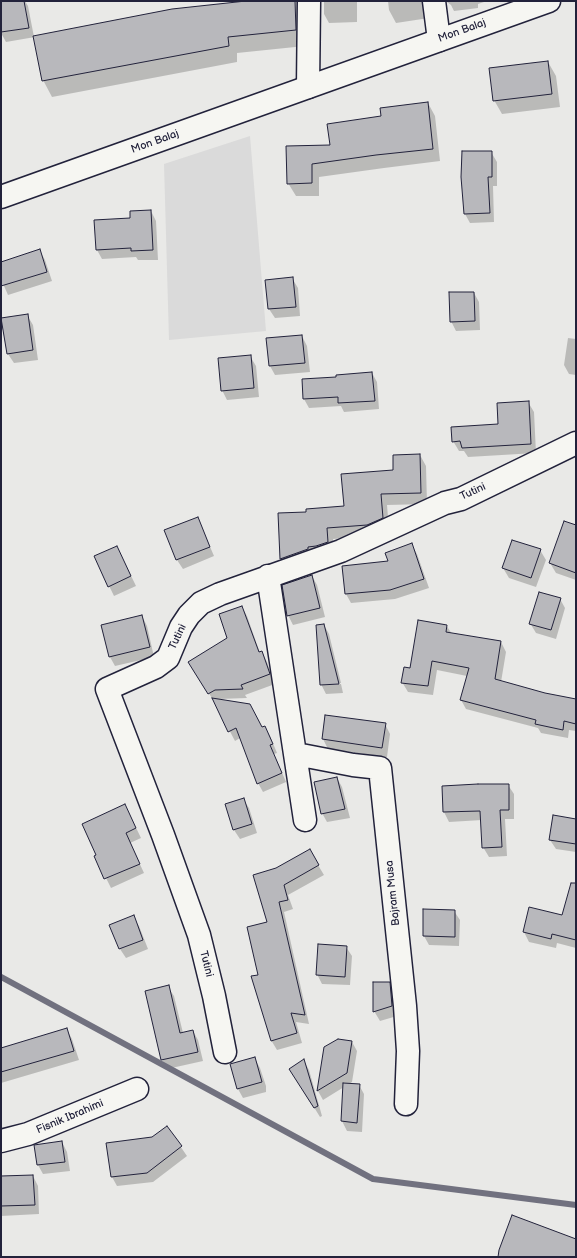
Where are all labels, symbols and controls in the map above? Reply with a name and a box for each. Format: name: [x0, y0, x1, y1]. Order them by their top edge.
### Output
street label: Mon Balaj: [436, 16, 488, 46]
street label: Mon Balaj: [129, 127, 181, 157]
street label: Tutini: [458, 480, 488, 504]
street label: Tutini: [166, 622, 190, 652]
street label: Bajram Musa: [383, 860, 403, 926]
street label: Tutini: [196, 949, 216, 979]
street label: Fisnik Ibrahimi: [34, 1097, 106, 1137]

